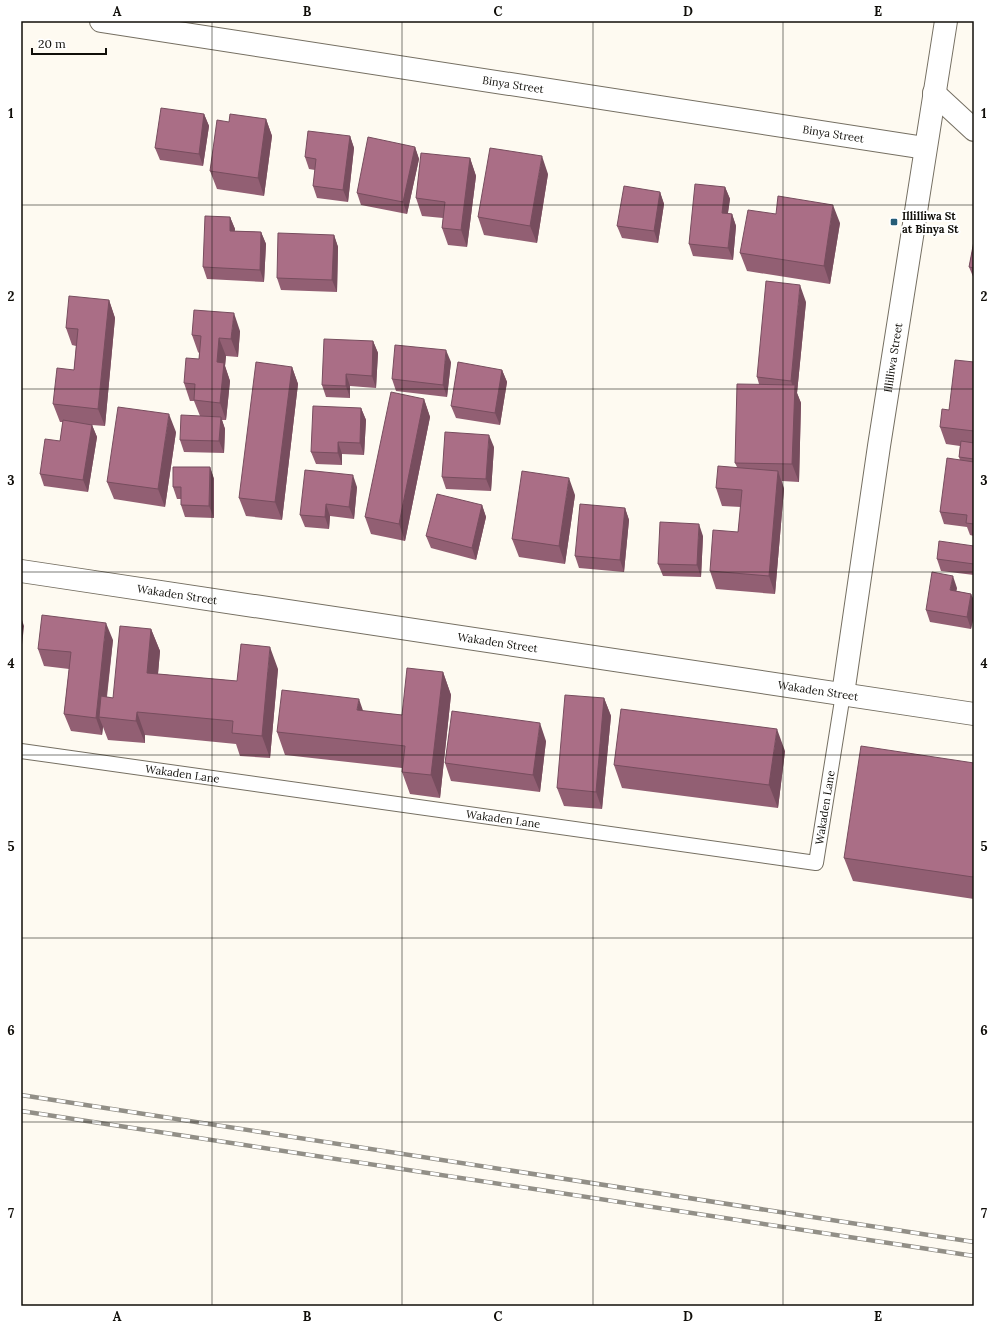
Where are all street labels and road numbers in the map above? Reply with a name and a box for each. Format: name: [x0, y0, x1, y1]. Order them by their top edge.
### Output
street label: Binya Street: [481, 73, 546, 96]
street label: Binya Street: [802, 122, 866, 146]
street label: Illilliwa Street: [881, 321, 905, 394]
street label: Wakaden Street: [136, 581, 219, 608]
street label: Wakaden Street: [456, 630, 540, 656]
street label: Wakaden Street: [777, 678, 860, 704]
street label: Wakaden Lane: [144, 762, 221, 786]
street label: Wakaden Lane: [812, 769, 838, 846]
street label: Wakaden Lane: [465, 807, 541, 831]

